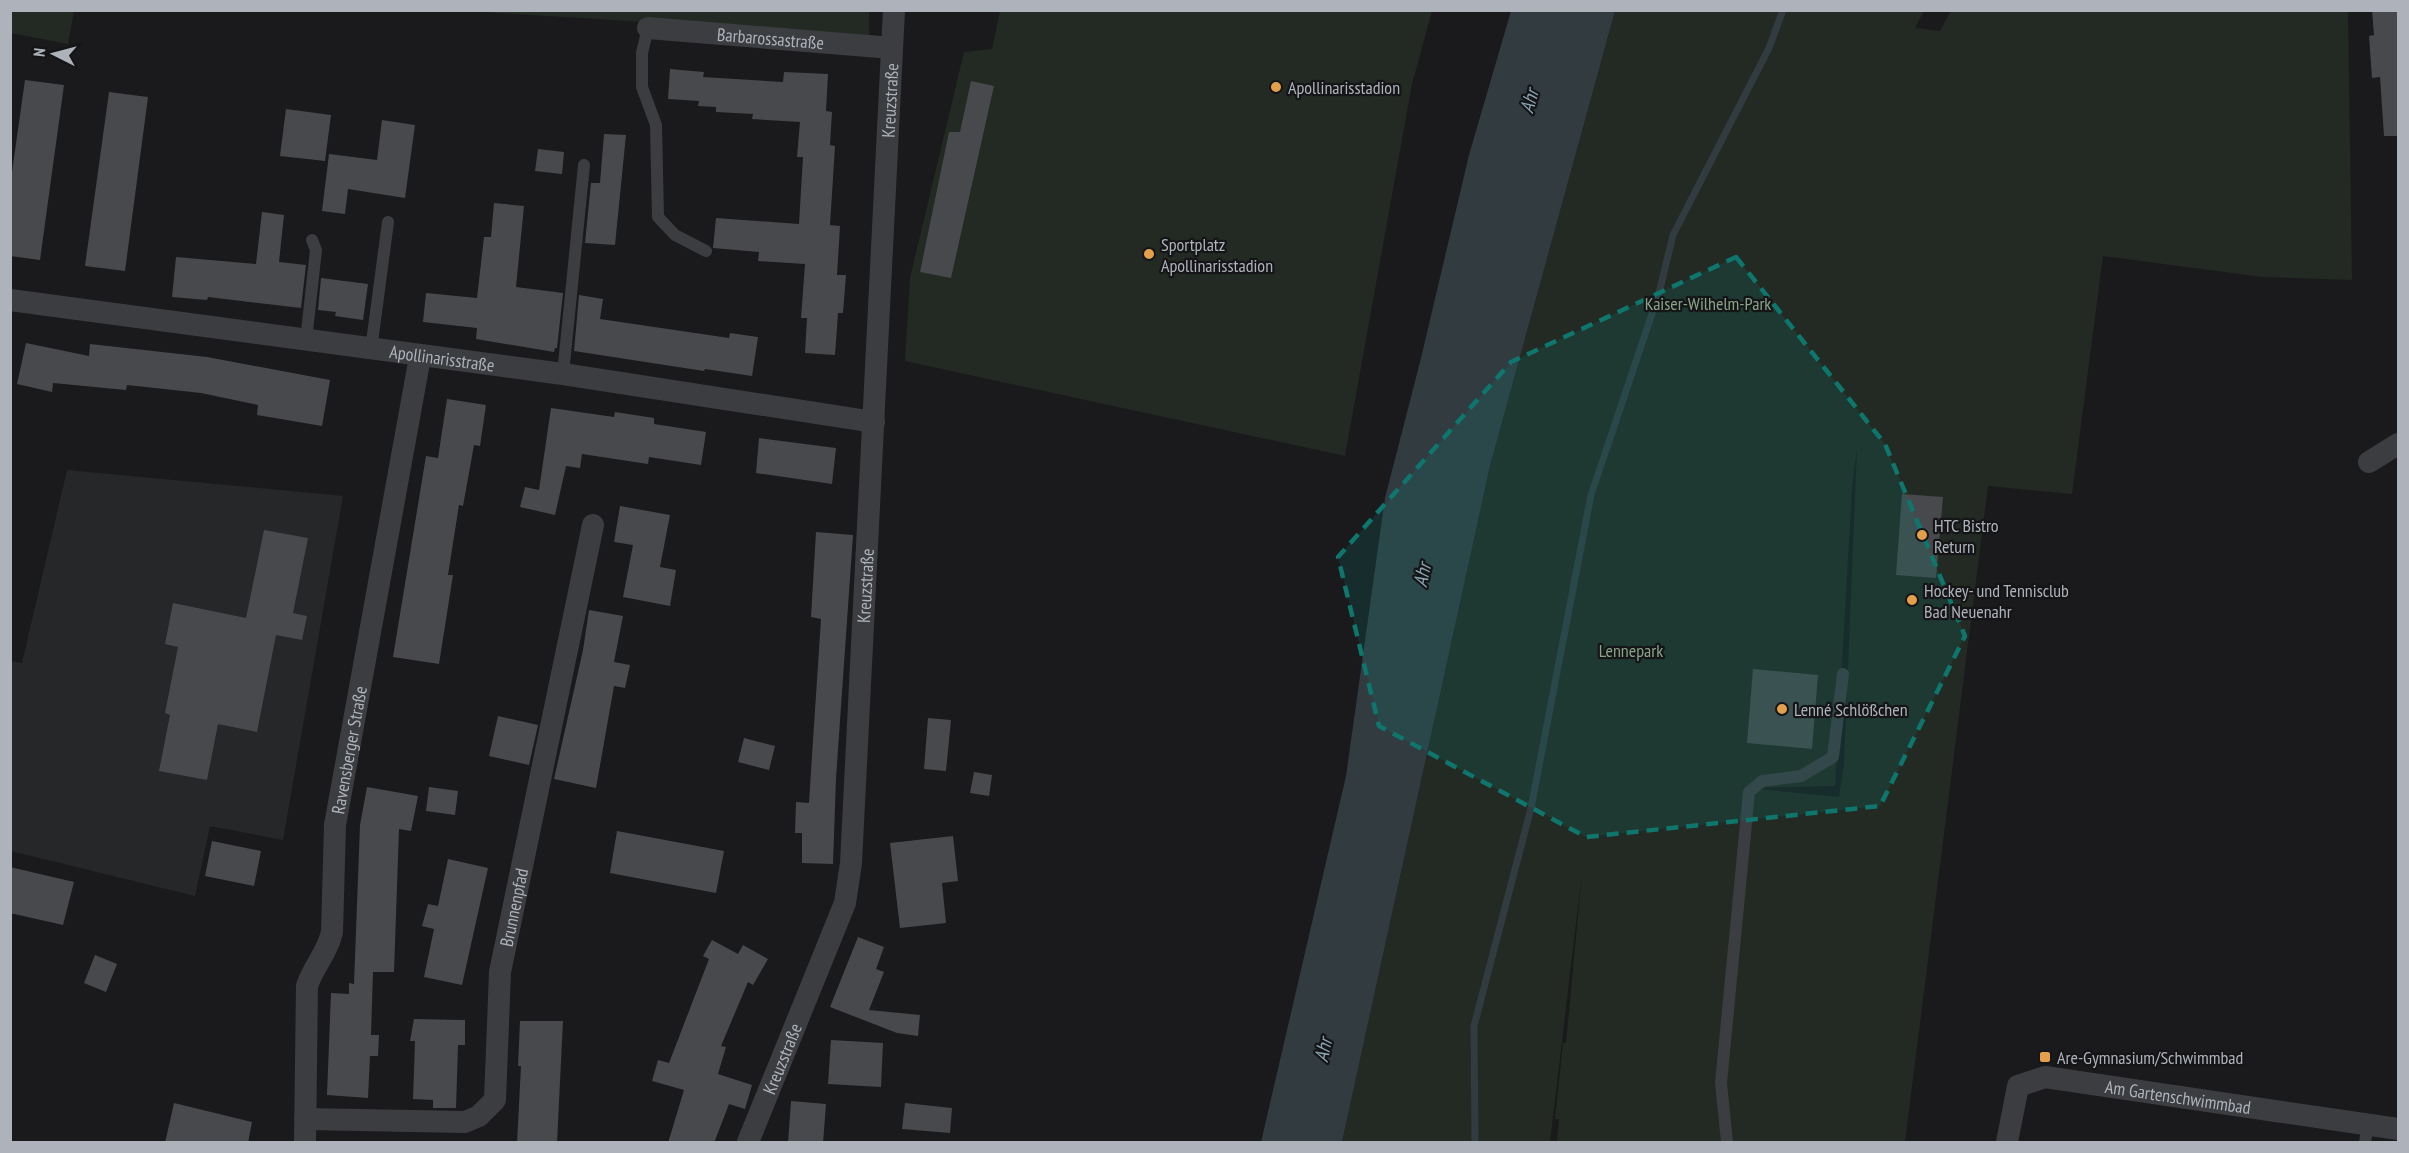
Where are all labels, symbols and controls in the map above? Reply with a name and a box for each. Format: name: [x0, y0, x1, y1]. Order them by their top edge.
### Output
street label: Barbarossastraße: [716, 22, 825, 54]
north arrow: [24, 24, 84, 84]
text: N: [29, 47, 49, 58]
street label: Kreuzstraße: [876, 63, 903, 138]
place label: Apollinarisstadion: [1288, 76, 1400, 99]
marker: Apollinarisstadion: [1269, 80, 1283, 94]
water label: Ahr: [1513, 84, 1545, 116]
place label: Sportplatz Apollinarisstadion: [1161, 233, 1273, 277]
marker: Sportplatz Apollinarisstadion: [1142, 247, 1156, 261]
park label: Kaiser-Wilhelm-Park: [1645, 292, 1771, 315]
street label: Apollinarisstraße: [388, 339, 496, 376]
place label: HTC Bistro Return: [1934, 514, 1999, 558]
marker: HTC Bistro Return: [1915, 528, 1929, 542]
street label: Kreuzstraße: [852, 548, 878, 624]
water label: Ahr: [1407, 558, 1438, 589]
place label: Hockey- und Tennisclub Bad Neuenahr: [1924, 579, 2069, 623]
marker: Hockey- und Tennisclub Bad Neuenahr: [1905, 593, 1919, 607]
park label: Lennepark: [1599, 639, 1663, 662]
street label: Ravensberger Straße: [326, 684, 372, 816]
place label: Lenné Schlößchen: [1794, 698, 1908, 721]
marker: Lenné Schlößchen: [1775, 702, 1789, 716]
street label: Brunnenpfad: [494, 866, 533, 949]
street label: Kreuzstraße: [757, 1020, 807, 1097]
water label: Ahr: [1308, 1033, 1339, 1064]
place label: Are-Gymnasium/Schwimmbad: [2057, 1046, 2243, 1069]
marker: Are-Gymnasium/Schwimmbad: [2038, 1050, 2052, 1064]
street label: Am Gartenschwimmbad: [2104, 1075, 2252, 1119]

